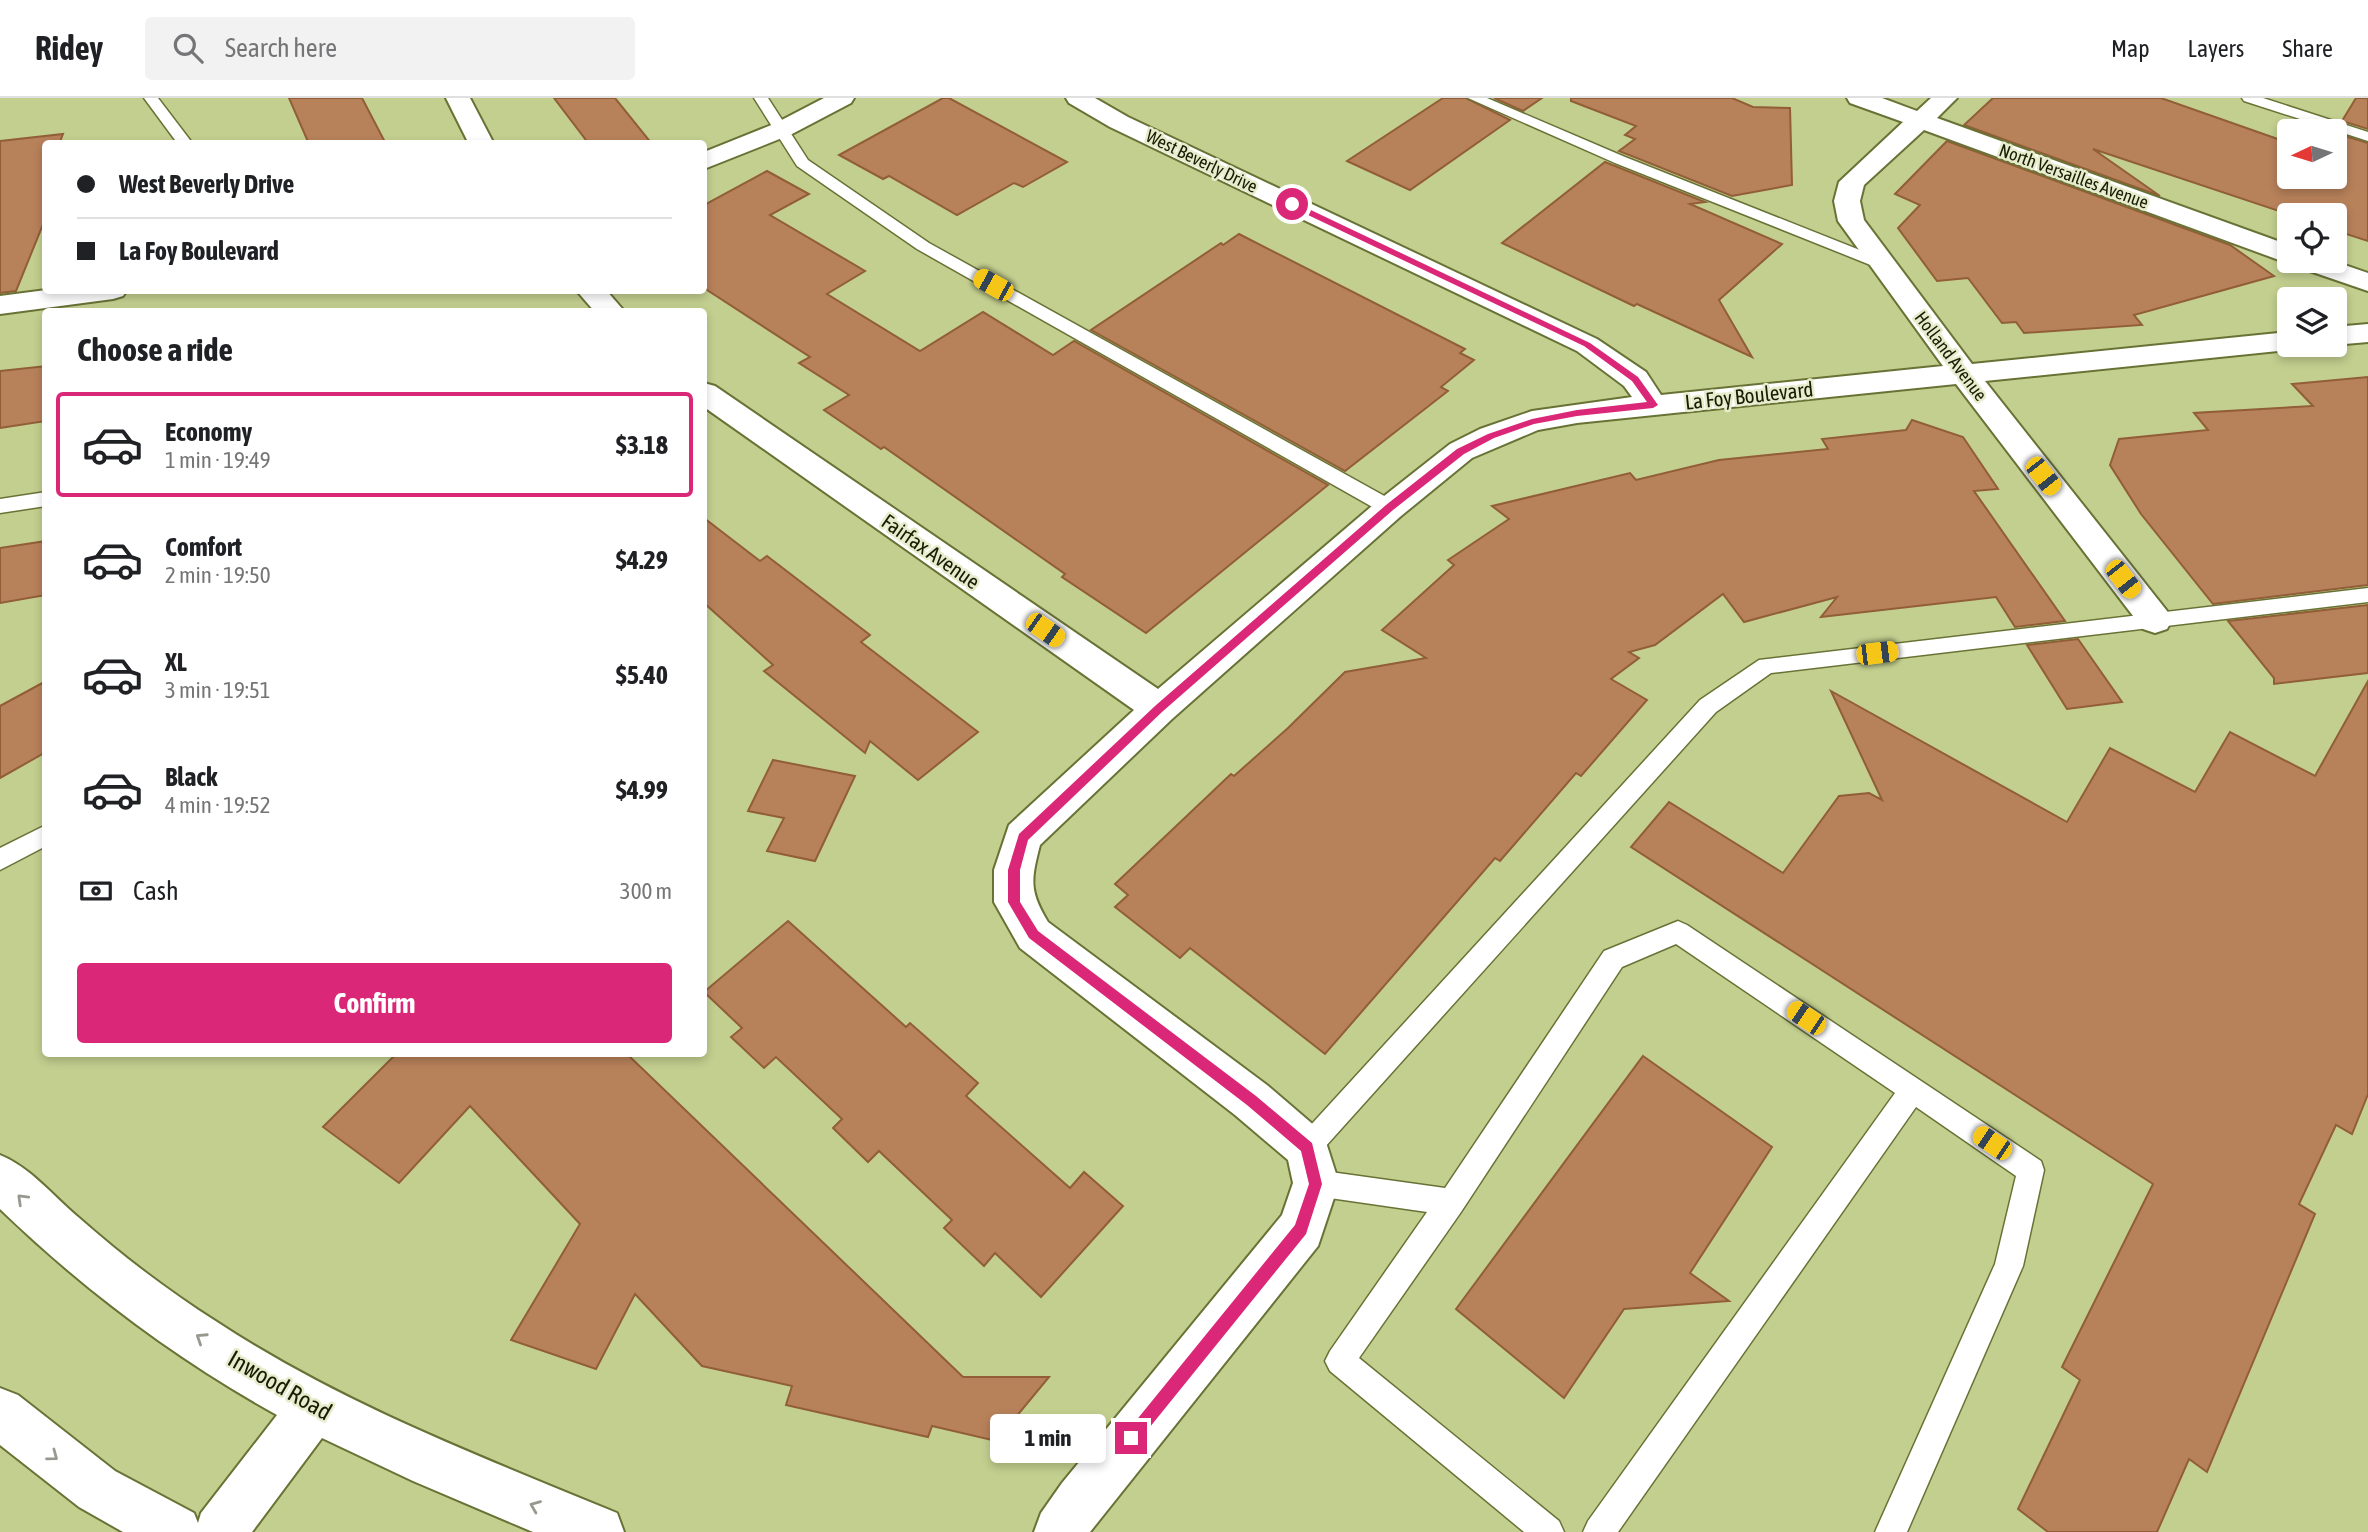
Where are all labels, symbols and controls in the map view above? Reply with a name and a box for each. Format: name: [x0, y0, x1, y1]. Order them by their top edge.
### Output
search box: [145, 17, 635, 80]
text: Ridey: [35, 29, 103, 67]
icon: search: [169, 29, 207, 67]
text: Search here: [225, 33, 337, 63]
text: Map: [2111, 35, 2150, 62]
text: Layers: [2188, 35, 2244, 62]
text: Share: [2282, 35, 2333, 62]
north arrow: [2277, 119, 2347, 189]
map controls: [2277, 119, 2347, 357]
street label: West Beverly Drive: [1143, 125, 1261, 197]
street label: North Versailles Avenue: [1996, 139, 2152, 213]
text: West Beverly Drive: [119, 169, 294, 199]
route start: [1276, 188, 1308, 220]
button: locate: [2277, 203, 2347, 273]
text: La Foy Boulevard: [119, 236, 279, 266]
car: [970, 266, 1017, 304]
button: layers: [2277, 287, 2347, 357]
street label: Holland Avenue: [1911, 307, 1991, 405]
text: Choose a ride: [77, 331, 233, 368]
street label: La Foy Boulevard: [1684, 376, 1814, 414]
icon: car: [81, 413, 144, 476]
text: Economy: [165, 417, 252, 447]
text: $3.18: [616, 430, 668, 460]
text: 1 min · 19:49: [165, 447, 271, 473]
car: [2022, 453, 2065, 499]
street label: Fairfax Avenue: [878, 509, 984, 593]
icon: car: [81, 528, 144, 591]
text: Comfort: [165, 532, 242, 562]
text: $4.29: [616, 545, 668, 575]
car: [2102, 556, 2145, 602]
text: 2 min · 19:50: [165, 562, 271, 588]
car: [1022, 609, 1069, 651]
car: [1855, 640, 1900, 666]
icon: car: [81, 643, 144, 706]
text: XL: [165, 647, 187, 677]
text: $5.40: [616, 660, 668, 690]
text: 3 min · 19:51: [165, 677, 271, 703]
icon: car: [81, 758, 144, 821]
text: Black: [165, 762, 217, 792]
text: $4.99: [616, 775, 668, 805]
text: 4 min · 19:52: [165, 792, 271, 818]
icon: cash: [77, 872, 115, 910]
text: Cash: [133, 876, 179, 906]
text: 300 m: [620, 878, 672, 904]
button: Confirm: [77, 963, 672, 1043]
car: [1783, 998, 1830, 1038]
car: [1969, 1123, 2016, 1163]
one-way arrow: [17, 1194, 30, 1207]
one-way arrow: [196, 1334, 209, 1347]
street label: Inwood Road: [224, 1345, 336, 1425]
callout: 1 min: [991, 1414, 1106, 1462]
route end: [1115, 1422, 1147, 1454]
text: 1 min: [1025, 1425, 1071, 1451]
one-way arrow: [45, 1447, 58, 1460]
one-way arrow: [529, 1501, 541, 1515]

